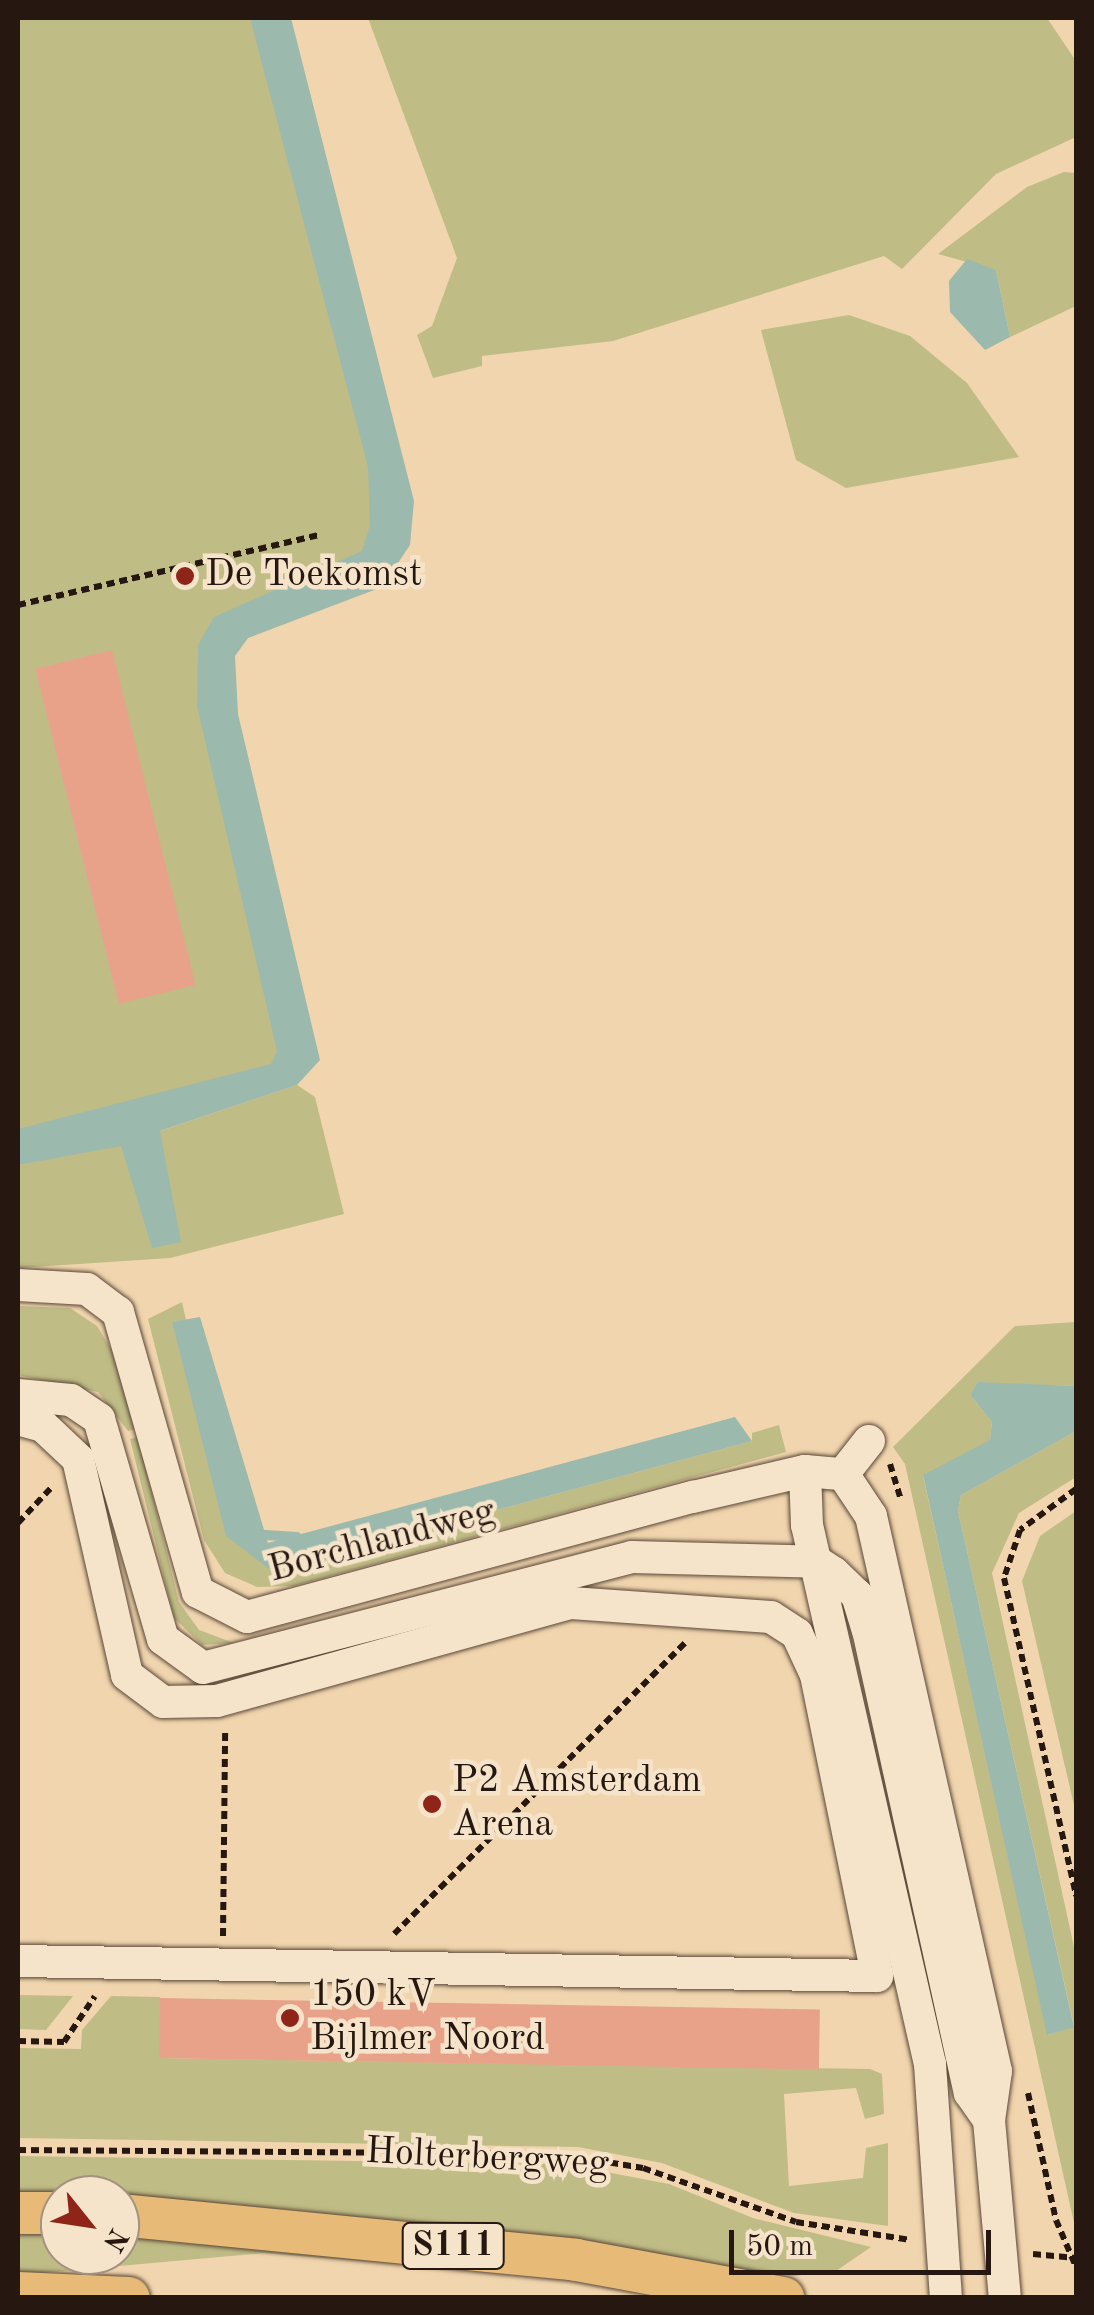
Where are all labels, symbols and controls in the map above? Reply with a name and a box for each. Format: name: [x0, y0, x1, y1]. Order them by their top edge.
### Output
place label: De Toekomst: [205, 553, 422, 599]
marker: De Toekomst: [174, 565, 196, 587]
street label: Borchlandweg: [264, 1490, 500, 1594]
place label: P2 Amsterdam Arena: [452, 1759, 701, 1848]
marker: P2 Amsterdam Arena: [421, 1793, 443, 1815]
place label: 150 kV Bijlmer Noord: [310, 1973, 545, 2062]
marker: 150 kV Bijlmer Noord: [279, 2007, 301, 2029]
street label: Holterbergweg: [364, 2130, 610, 2188]
north arrow: [40, 2175, 140, 2275]
scale bar: [734, 2210, 996, 2272]
road number: S111: [400, 2216, 506, 2276]
text: N: [97, 2223, 132, 2255]
text: 50 m: [746, 2232, 813, 2262]

